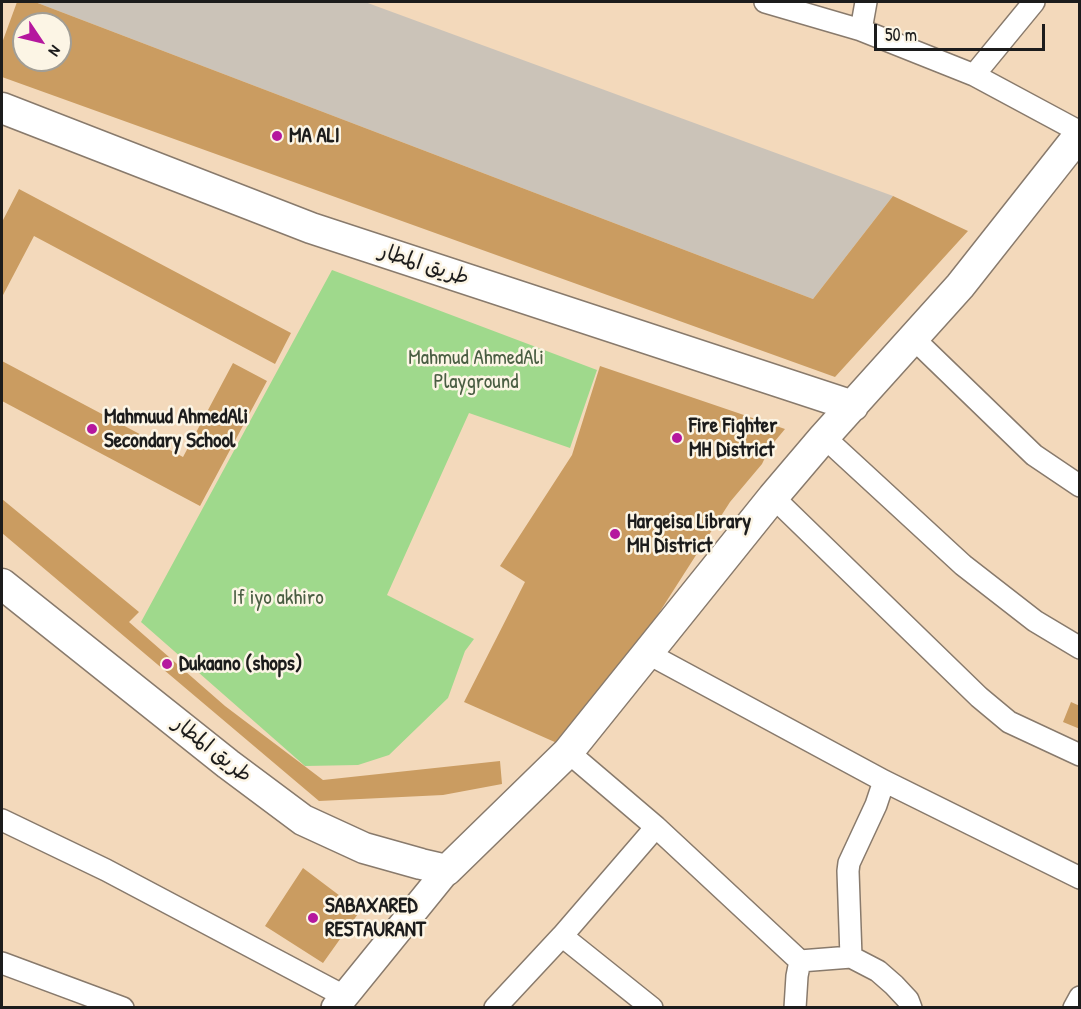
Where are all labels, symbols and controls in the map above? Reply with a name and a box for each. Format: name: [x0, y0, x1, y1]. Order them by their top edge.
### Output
north arrow: [12, 12, 72, 72]
scale bar: [877, 12, 1048, 50]
text: 50 m: [885, 22, 917, 47]
text: N: [44, 41, 67, 61]
place label: MA ALI: [289, 123, 340, 149]
marker: MA ALI: [270, 129, 284, 143]
street label: طريق المطار: [376, 239, 472, 291]
park label: Mahmud AhmedAli Playground: [408, 345, 544, 395]
place label: Mahmuud AhmedAli Secondary School: [104, 404, 248, 454]
place label: Fire Fighter MH District: [689, 413, 777, 463]
marker: Mahmuud AhmedAli Secondary School: [85, 422, 99, 436]
marker: Fire Fighter MH District: [670, 431, 684, 445]
place label: Hargeisa Library MH District: [627, 509, 751, 559]
marker: Hargeisa Library MH District: [608, 527, 622, 541]
park label: If iyo akhiro: [232, 585, 324, 611]
place label: Dukaano (shops): [179, 651, 302, 677]
marker: Dukaano (shops): [160, 657, 174, 671]
street label: طريق المطار: [168, 711, 256, 789]
place label: SABAXARED RESTAURANT: [325, 893, 426, 943]
marker: SABAXARED RESTAURANT: [306, 911, 320, 925]

